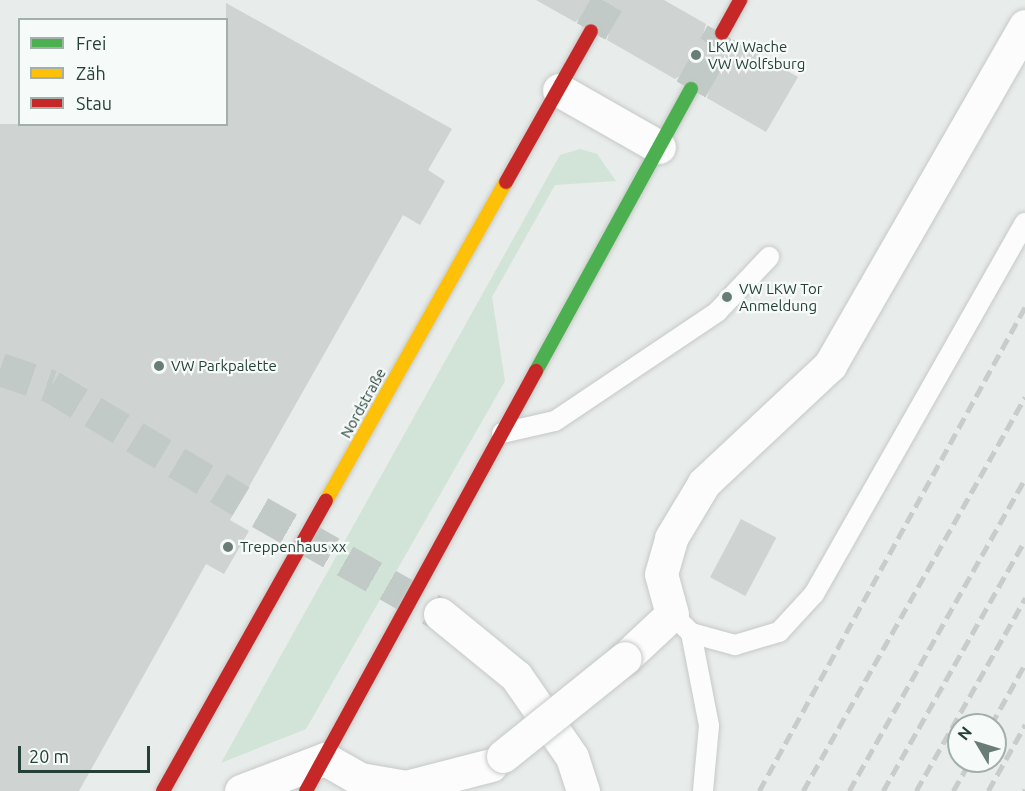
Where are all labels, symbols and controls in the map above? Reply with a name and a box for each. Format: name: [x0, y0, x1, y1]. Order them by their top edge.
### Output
legend: [18, 18, 228, 126]
text: Frei: [76, 33, 106, 53]
place label: LKW Wache VW Wolfsburg: [708, 37, 805, 72]
marker: LKW Wache VW Wolfsburg: [689, 48, 703, 62]
text: Zäh: [76, 63, 106, 83]
text: Stau: [76, 93, 112, 113]
place label: VW LKW Tor Anmeldung: [739, 279, 822, 314]
marker: VW LKW Tor Anmeldung: [720, 290, 734, 304]
place label: VW Parkpalette: [171, 357, 277, 375]
marker: VW Parkpalette: [152, 359, 166, 373]
street label: Nordstraße: [336, 365, 390, 441]
place label: Treppenhaus xx: [240, 538, 346, 556]
marker: Treppenhaus xx: [221, 540, 235, 554]
north arrow: [947, 713, 1007, 773]
text: N: [954, 723, 975, 743]
scale bar: [21, 734, 153, 772]
text: 20 m: [29, 746, 69, 766]

